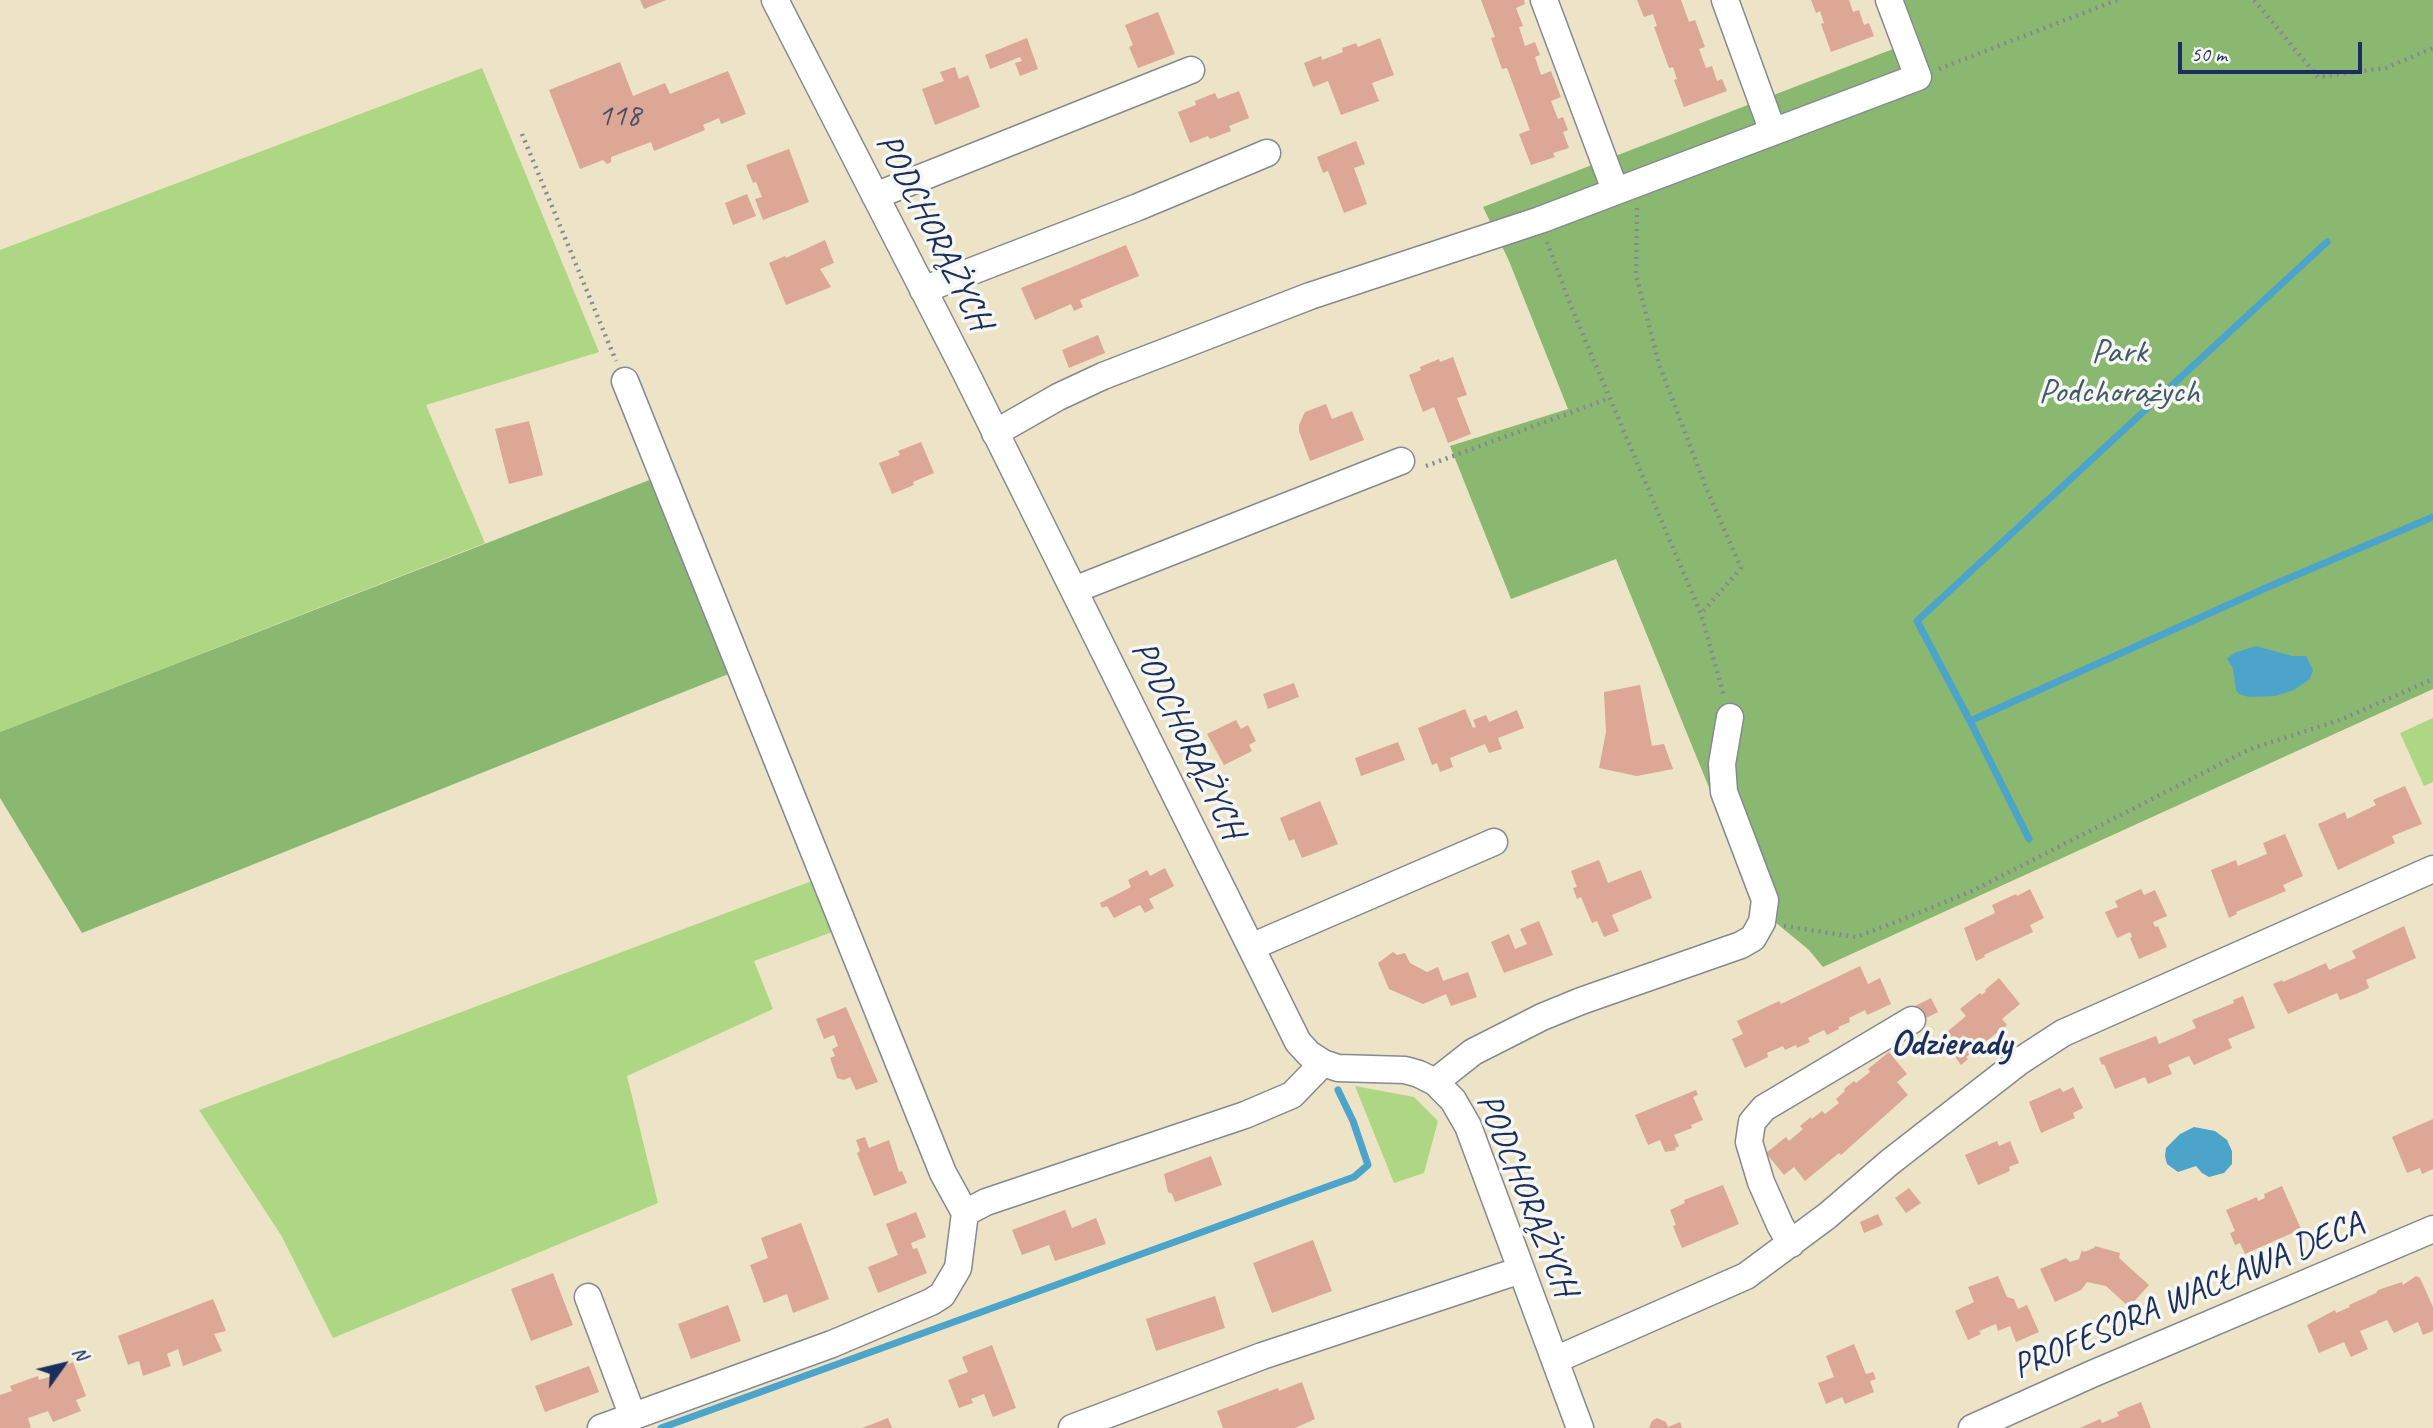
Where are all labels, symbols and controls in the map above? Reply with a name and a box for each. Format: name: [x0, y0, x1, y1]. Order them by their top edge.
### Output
scale bar: [2181, 28, 2365, 72]
text: 50 m: [2191, 41, 2227, 67]
house number: 118: [597, 98, 641, 136]
street label: PODCHORĄŻYCH: [866, 127, 1000, 337]
park label: Park Podchorążych: [2039, 332, 2199, 414]
street label: PODCHORĄŻYCH: [1121, 635, 1253, 845]
district label: Odzierady: [1890, 1022, 2012, 1066]
street label: PODCHORĄŻYCH: [1466, 1088, 1586, 1302]
street label: PROFESORA WACŁAWA DECA: [2006, 1203, 2370, 1389]
north arrow: [28, 1330, 98, 1400]
text: N: [67, 1342, 94, 1365]

